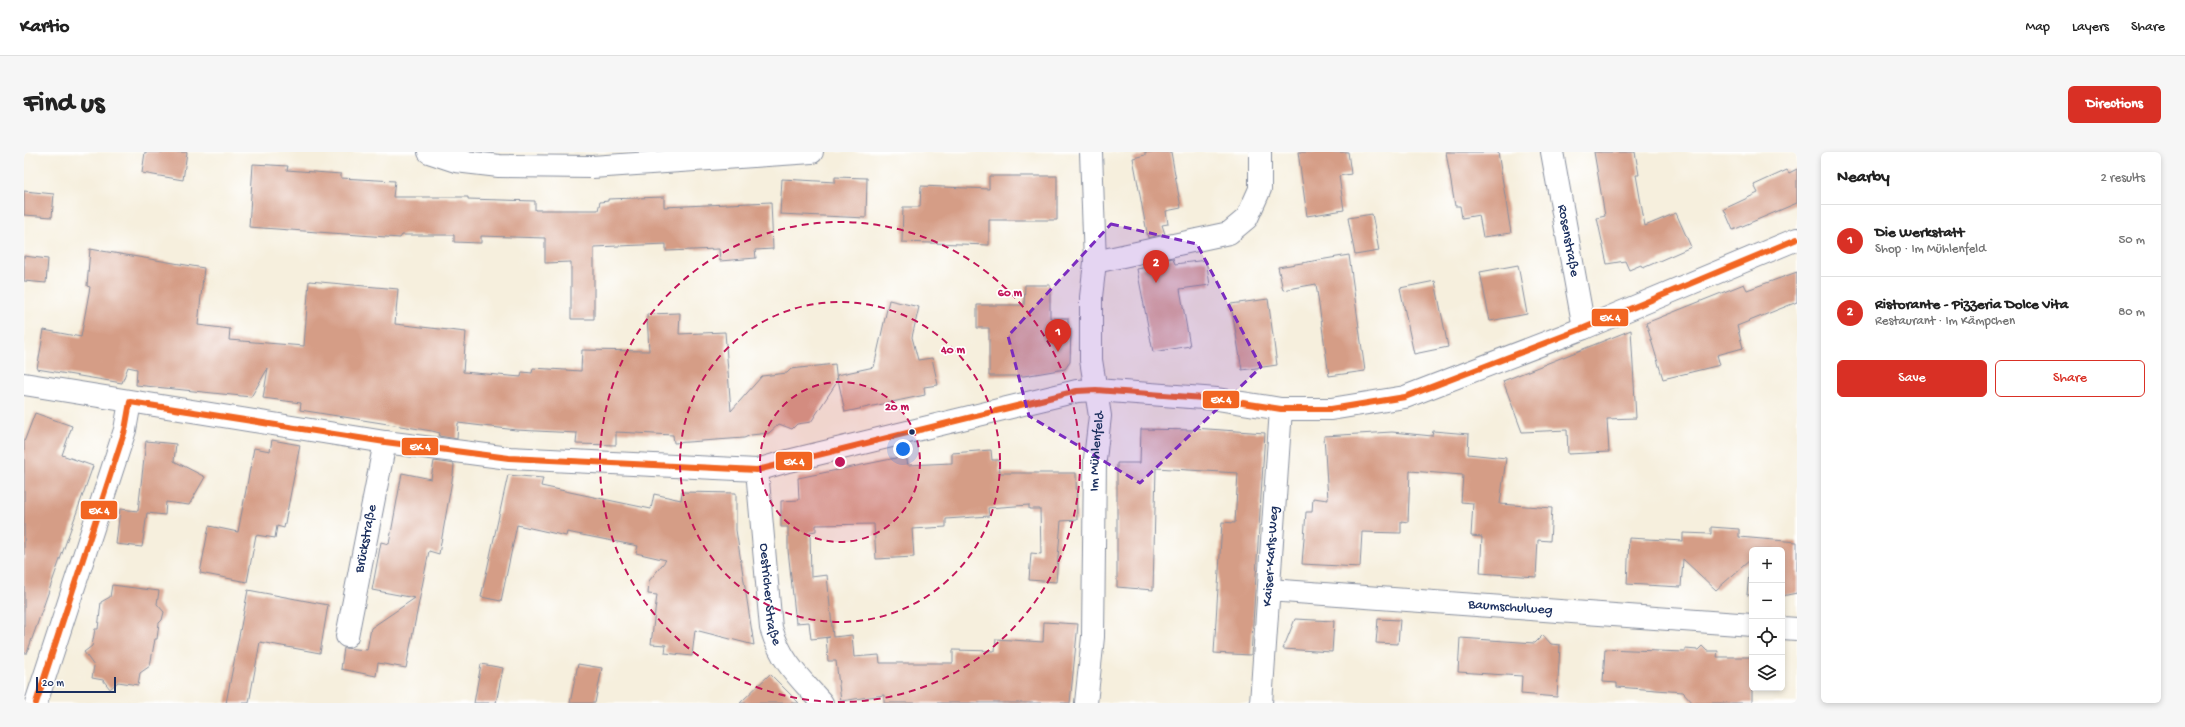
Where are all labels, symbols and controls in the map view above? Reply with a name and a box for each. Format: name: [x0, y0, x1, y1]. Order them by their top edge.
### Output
text: Kartio: [20, 16, 69, 39]
text: Map: [2026, 19, 2050, 36]
text: Layers: [2072, 19, 2109, 36]
text: Share: [2131, 19, 2165, 36]
button: Directions: [2068, 86, 2161, 123]
text: Find us: [24, 88, 104, 121]
text: Nearby: [1837, 168, 1890, 188]
text: 2 results: [2100, 171, 2145, 186]
street label: Rosenstraße: [1553, 203, 1583, 279]
text: Die Werkstatt: [1875, 224, 1964, 242]
text: 1: [1847, 233, 1853, 248]
text: 50 m: [2118, 233, 2145, 248]
text: Shop · Im Mühlenfeld: [1875, 242, 1986, 257]
pin: 2: [1143, 250, 1169, 283]
text: 60 m: [998, 287, 1023, 301]
text: Ristorante - Pizzeria Dolce Vita: [1875, 296, 2068, 314]
text: 2: [1847, 305, 1853, 320]
text: 80 m: [2118, 305, 2145, 320]
line badge: EK 4: [1591, 308, 1629, 327]
text: EK 4: [1599, 313, 1621, 325]
text: Restaurant · Im Kämpchen: [1875, 314, 2015, 329]
pin: 1: [1045, 319, 1071, 352]
text: 40 m: [940, 344, 965, 358]
button: Save: [1837, 360, 1987, 397]
button: Share: [1995, 360, 2145, 397]
line badge: EK 4: [1202, 390, 1240, 409]
text: EK 4: [1210, 395, 1232, 407]
text: 20 m: [885, 401, 910, 415]
street label: Im Mühlenfeld: [1086, 408, 1109, 492]
unlabelled marker: [907, 427, 917, 437]
line badge: EK 4: [401, 437, 439, 456]
your location: [893, 439, 913, 459]
text: EK 4: [409, 442, 431, 454]
line badge: EK 4: [775, 451, 813, 471]
centre of rings: [833, 455, 847, 469]
text: EK 4: [783, 457, 805, 469]
line badge: EK 4: [80, 500, 118, 520]
street label: Brückstraße: [351, 503, 381, 575]
text: EK 4: [88, 506, 110, 518]
street label: Kaiser-Karls-Weg: [1259, 506, 1283, 607]
street label: Oestricher Straße: [755, 542, 785, 649]
map controls: [1749, 547, 1785, 691]
button: +: [1749, 547, 1785, 583]
button: −: [1749, 583, 1785, 619]
street label: Baumschulweg: [1467, 596, 1553, 619]
button: locate: [1749, 619, 1785, 655]
button: layers: [1749, 655, 1785, 691]
scale bar: [36, 675, 116, 694]
text: 20 m: [42, 678, 64, 690]

